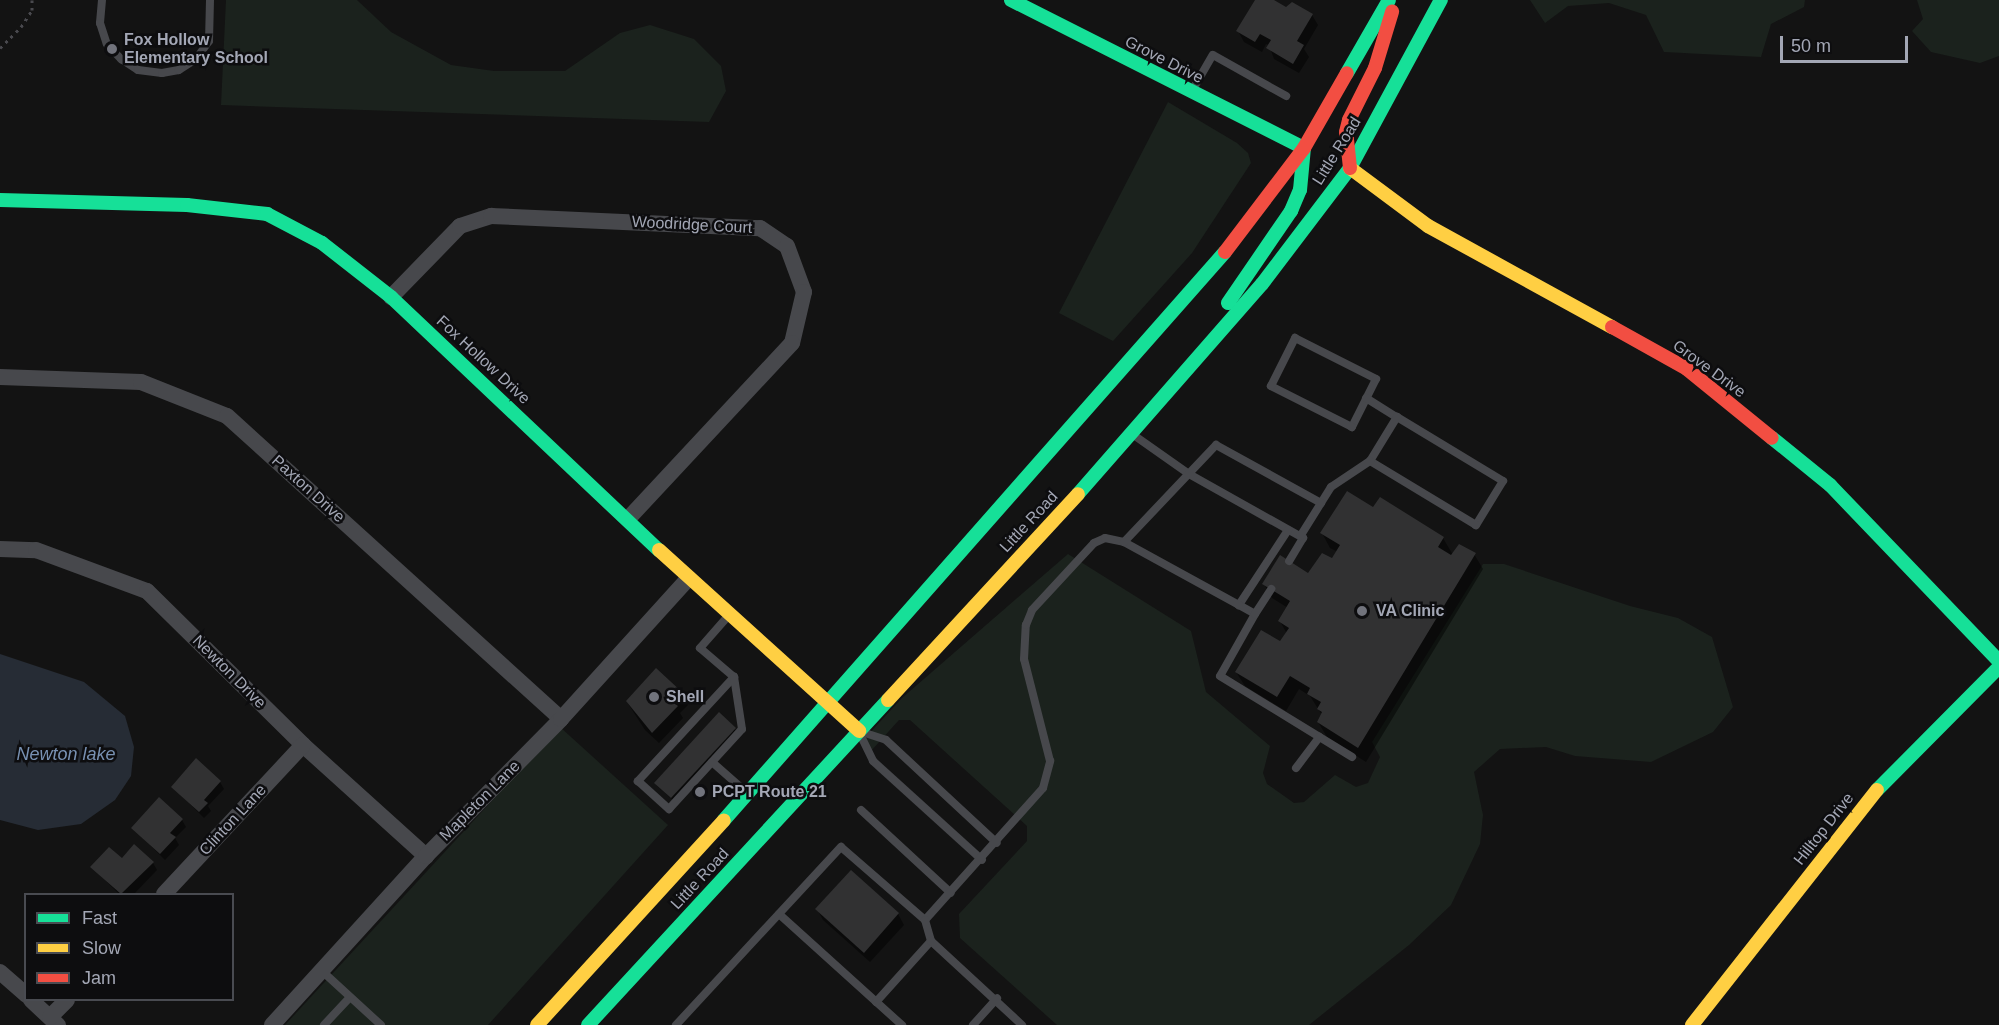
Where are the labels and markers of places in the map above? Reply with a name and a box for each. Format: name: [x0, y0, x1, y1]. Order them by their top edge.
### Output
place label: Fox Hollow Elementary School: [124, 30, 268, 68]
marker: Fox Hollow Elementary School: [105, 42, 119, 56]
place label: VA Clinic: [1376, 601, 1445, 621]
marker: VA Clinic: [1353, 602, 1371, 620]
place label: Shell: [666, 687, 704, 707]
marker: Shell: [647, 690, 661, 704]
place label: PCPT Route 21: [712, 782, 827, 802]
marker: PCPT Route 21: [693, 785, 707, 799]

